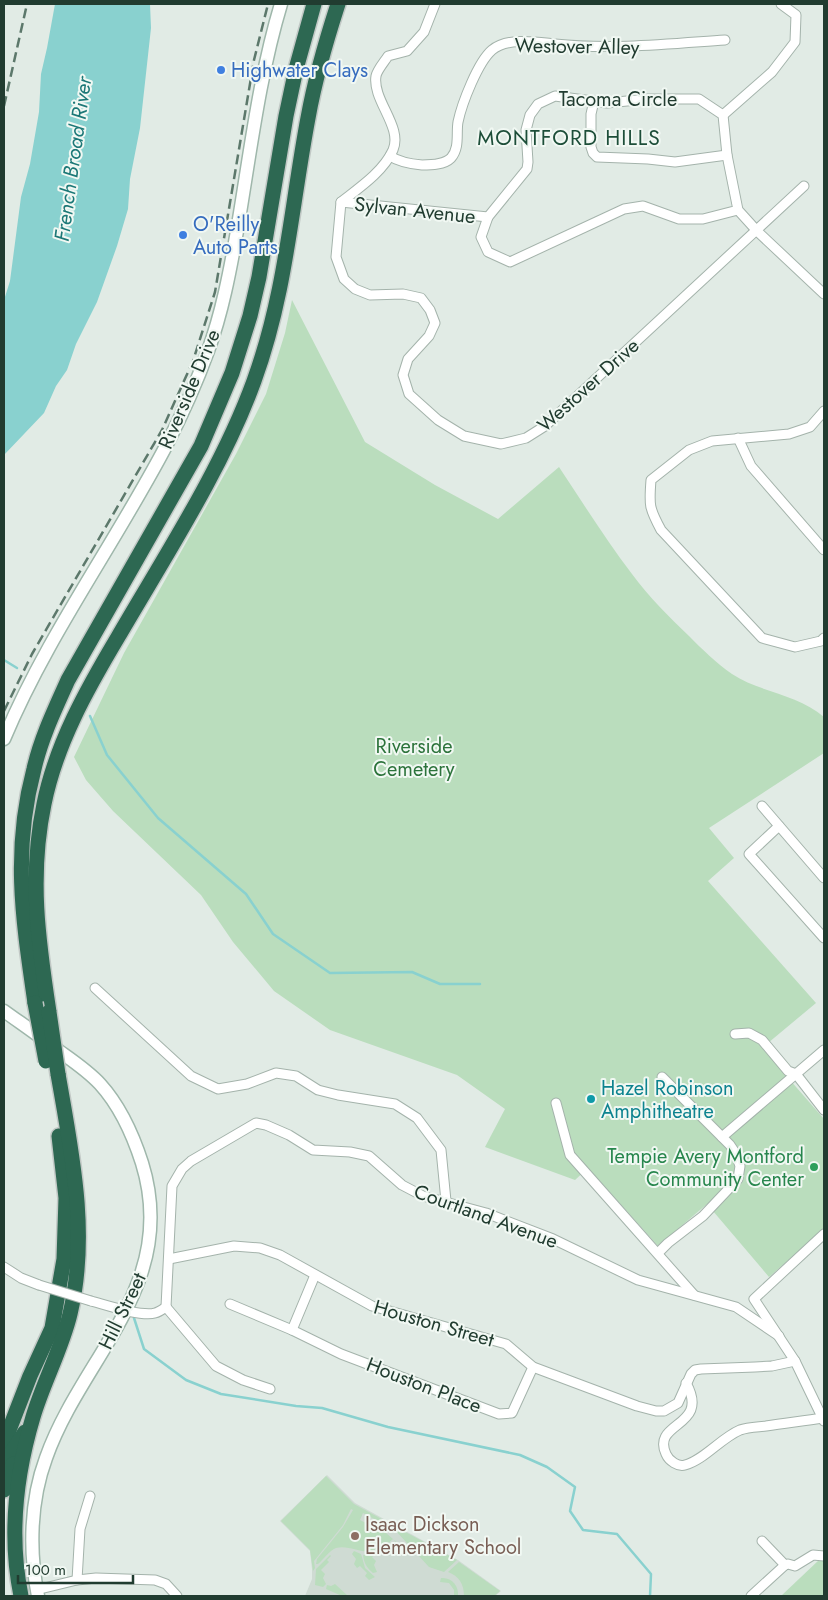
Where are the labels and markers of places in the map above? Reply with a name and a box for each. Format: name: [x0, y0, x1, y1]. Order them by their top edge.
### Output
place label: Highwater Clays: [231, 56, 368, 85]
marker: Highwater Clays: [215, 64, 227, 76]
place label: O'Reilly Auto Parts: [193, 210, 278, 262]
marker: O'Reilly Auto Parts: [177, 229, 189, 241]
place label: Hazel Robinson Amphitheatre: [601, 1074, 733, 1126]
marker: Hazel Robinson Amphitheatre: [585, 1093, 597, 1105]
place label: Tempie Avery Montford Community Center: [607, 1142, 804, 1194]
marker: Tempie Avery Montford Community Center: [808, 1161, 820, 1173]
place label: Isaac Dickson Elementary School: [365, 1510, 521, 1562]
marker: Isaac Dickson Elementary School: [349, 1530, 361, 1542]

